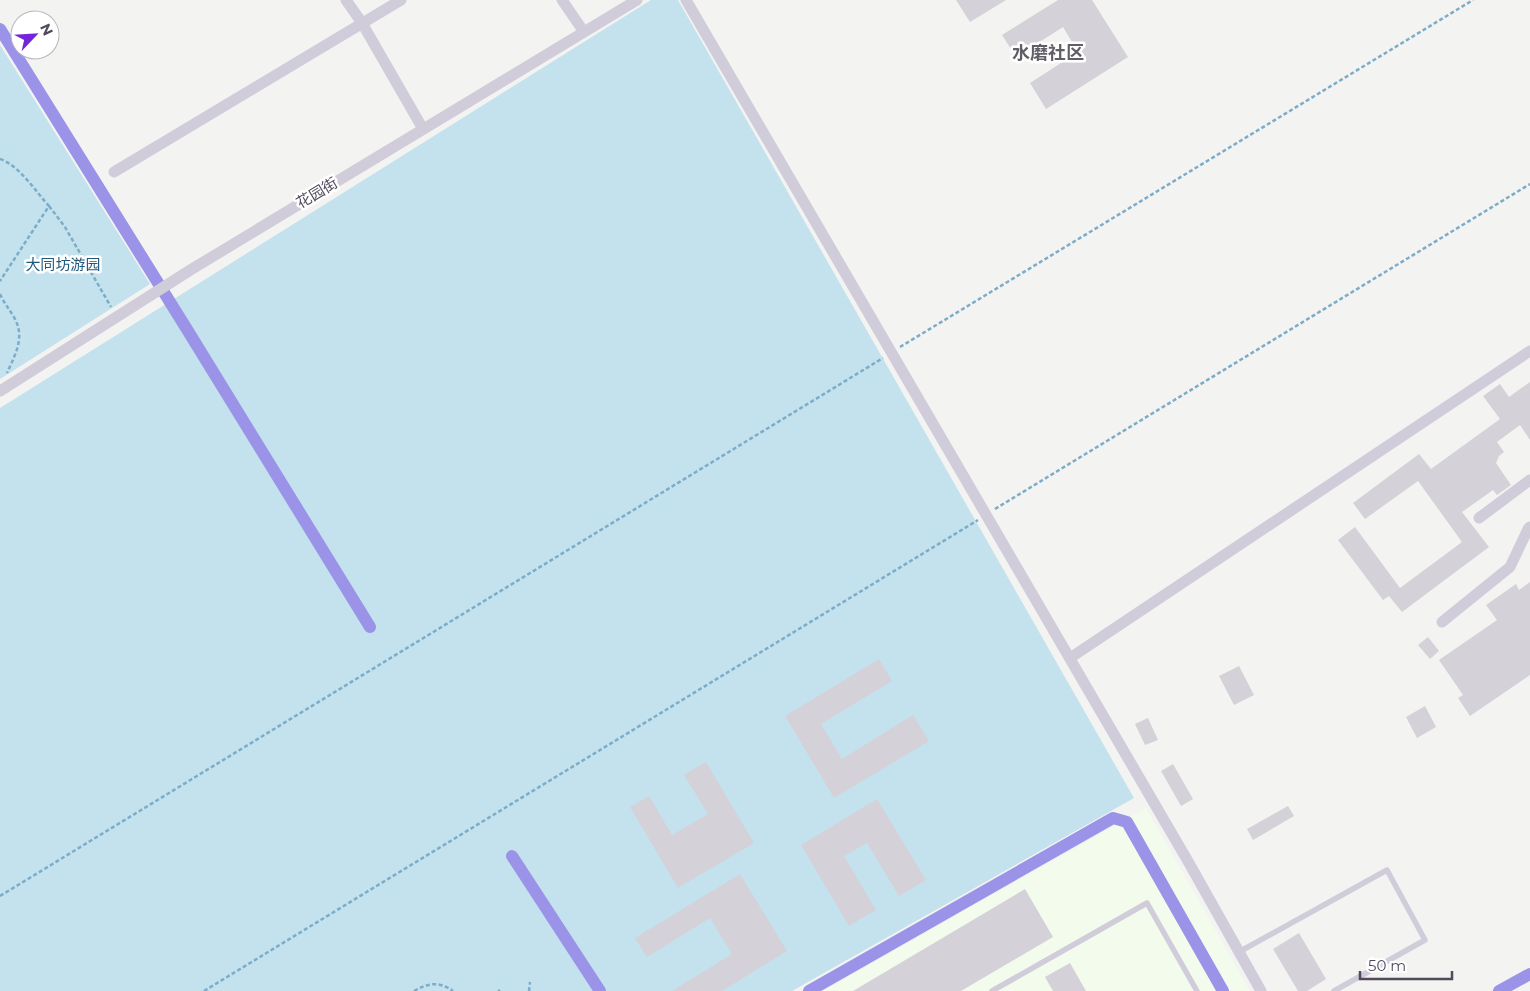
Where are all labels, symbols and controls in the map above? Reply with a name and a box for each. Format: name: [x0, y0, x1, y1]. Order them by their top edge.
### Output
north arrow: [10, 10, 60, 60]
text: N: [36, 21, 57, 38]
district label: 水磨社区: [1012, 42, 1084, 64]
street label: 花园街: [293, 173, 341, 212]
park label: 大同坊游园: [25, 255, 101, 274]
scale bar: [1360, 948, 1452, 980]
text: 50 m: [1368, 956, 1406, 975]

